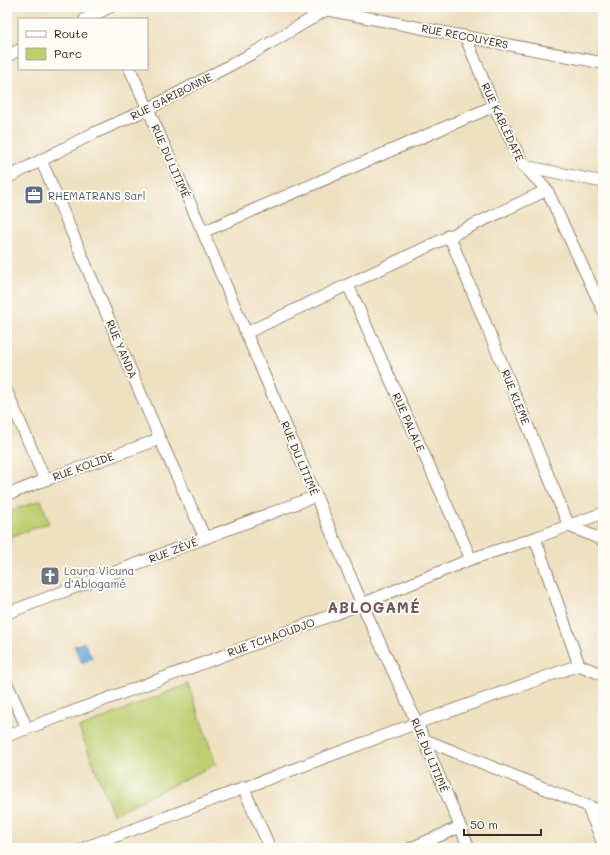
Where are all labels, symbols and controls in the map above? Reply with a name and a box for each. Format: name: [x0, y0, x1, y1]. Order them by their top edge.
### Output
legend: [18, 18, 148, 70]
street label: RUE RECOUYERS: [420, 20, 510, 52]
text: Route: [54, 25, 88, 41]
text: Parc: [54, 45, 82, 61]
street label: RUE GARIBONNE: [128, 69, 214, 123]
street label: RUE KABLÉDAFE: [478, 80, 528, 164]
street label: RUE DU LITIMÉ: [148, 122, 194, 200]
office icon: RHEMATRANS Sarl: [23, 184, 45, 206]
place label: RHEMATRANS Sarl: [48, 188, 146, 203]
street label: RUE YANDA: [103, 317, 141, 381]
street label: RUE KLEME: [498, 367, 534, 427]
street label: RUE PALALE: [389, 390, 429, 454]
street label: RUE DU LITIMÉ: [278, 419, 322, 497]
street label: RUE KOLIDE: [50, 448, 116, 484]
street label: RUE ZÉVÉ: [146, 534, 200, 566]
place label: Laura Vicuna d'Ablogamé: [64, 563, 135, 591]
church icon: Laura Vicuna d'Ablogamé: [39, 565, 61, 587]
district label: ABLOGAMÉ: [327, 597, 421, 617]
street label: RUE TCHAOUDJO: [225, 614, 317, 660]
street label: RUE DU LITIMÉ: [408, 716, 452, 794]
scale bar: [464, 811, 541, 837]
text: 50 m: [470, 816, 498, 832]

